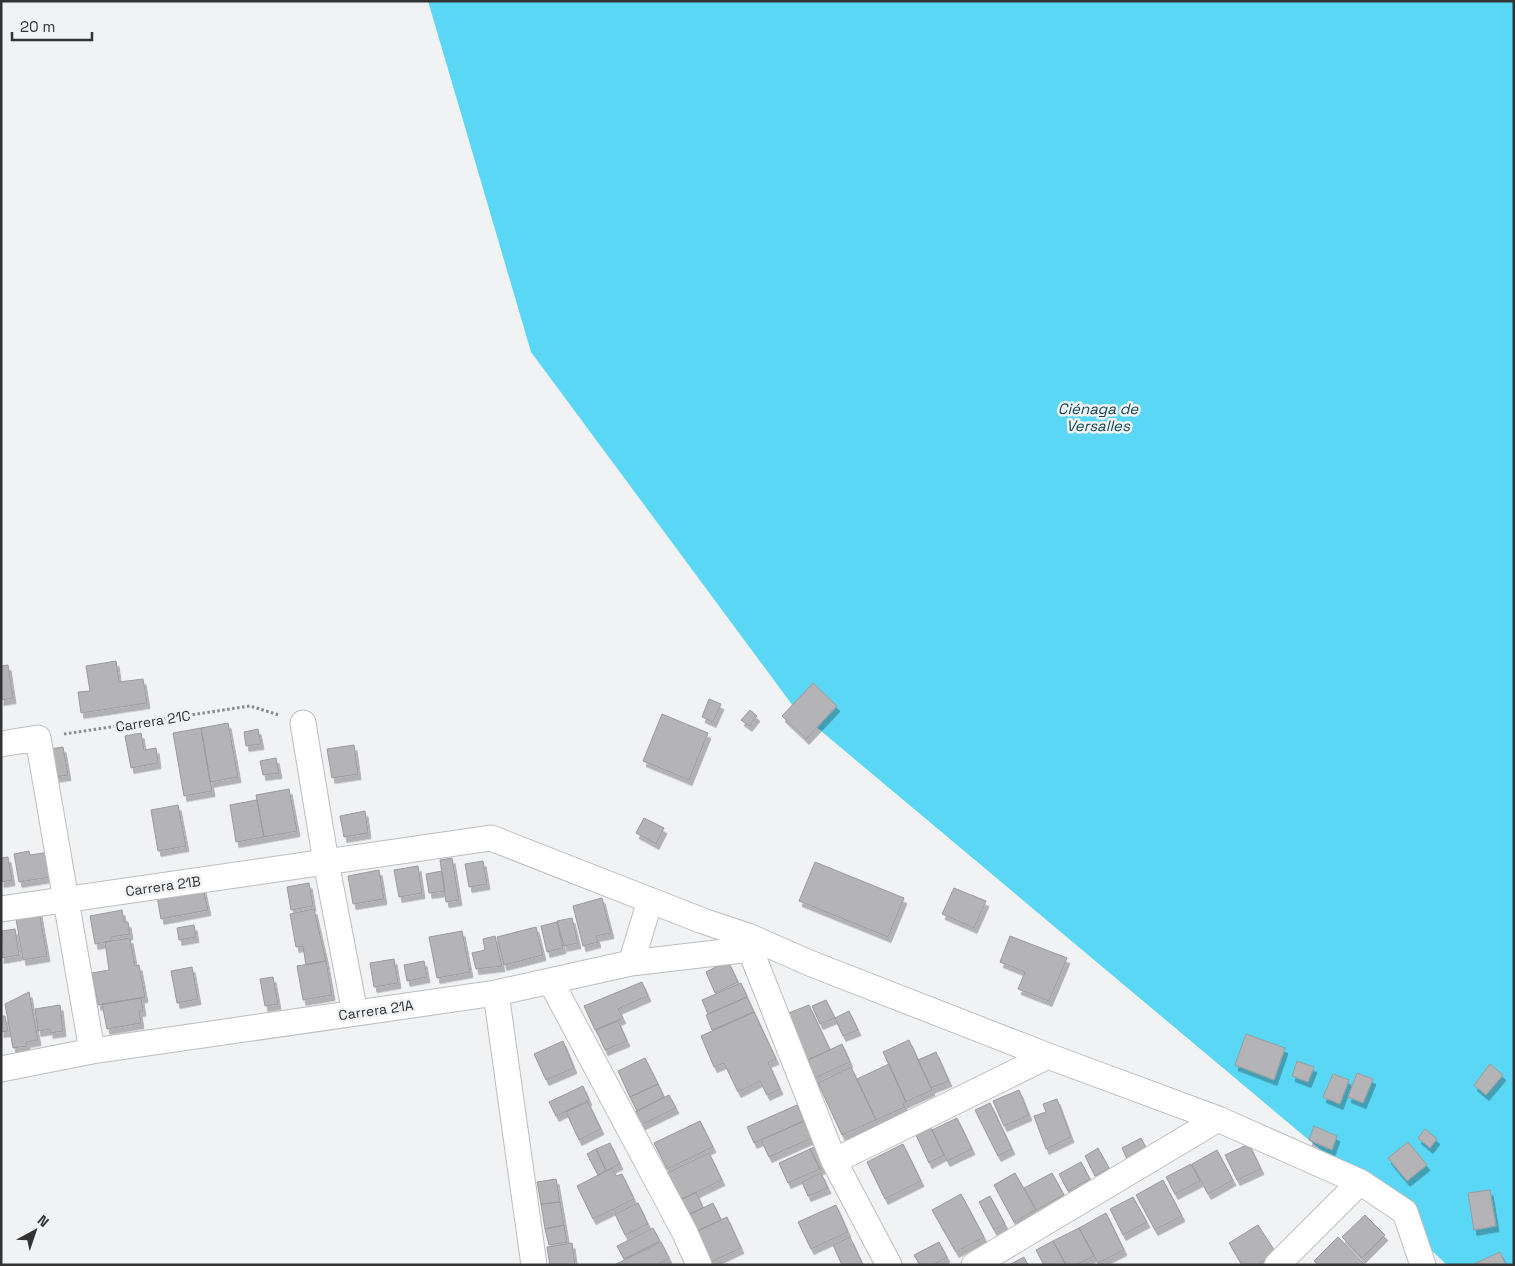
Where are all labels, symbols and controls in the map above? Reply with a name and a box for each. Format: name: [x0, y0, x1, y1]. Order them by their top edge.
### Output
scale bar: [12, 10, 92, 42]
text: 20 m: [20, 17, 55, 36]
water label: Ciénaga de Versalles: [1058, 399, 1139, 435]
street label: Carrera 21C: [114, 706, 192, 736]
street label: Carrera 21B: [124, 872, 202, 900]
street label: Carrera 21A: [337, 996, 415, 1024]
north arrow: [10, 1206, 60, 1256]
text: N: [34, 1211, 53, 1231]

